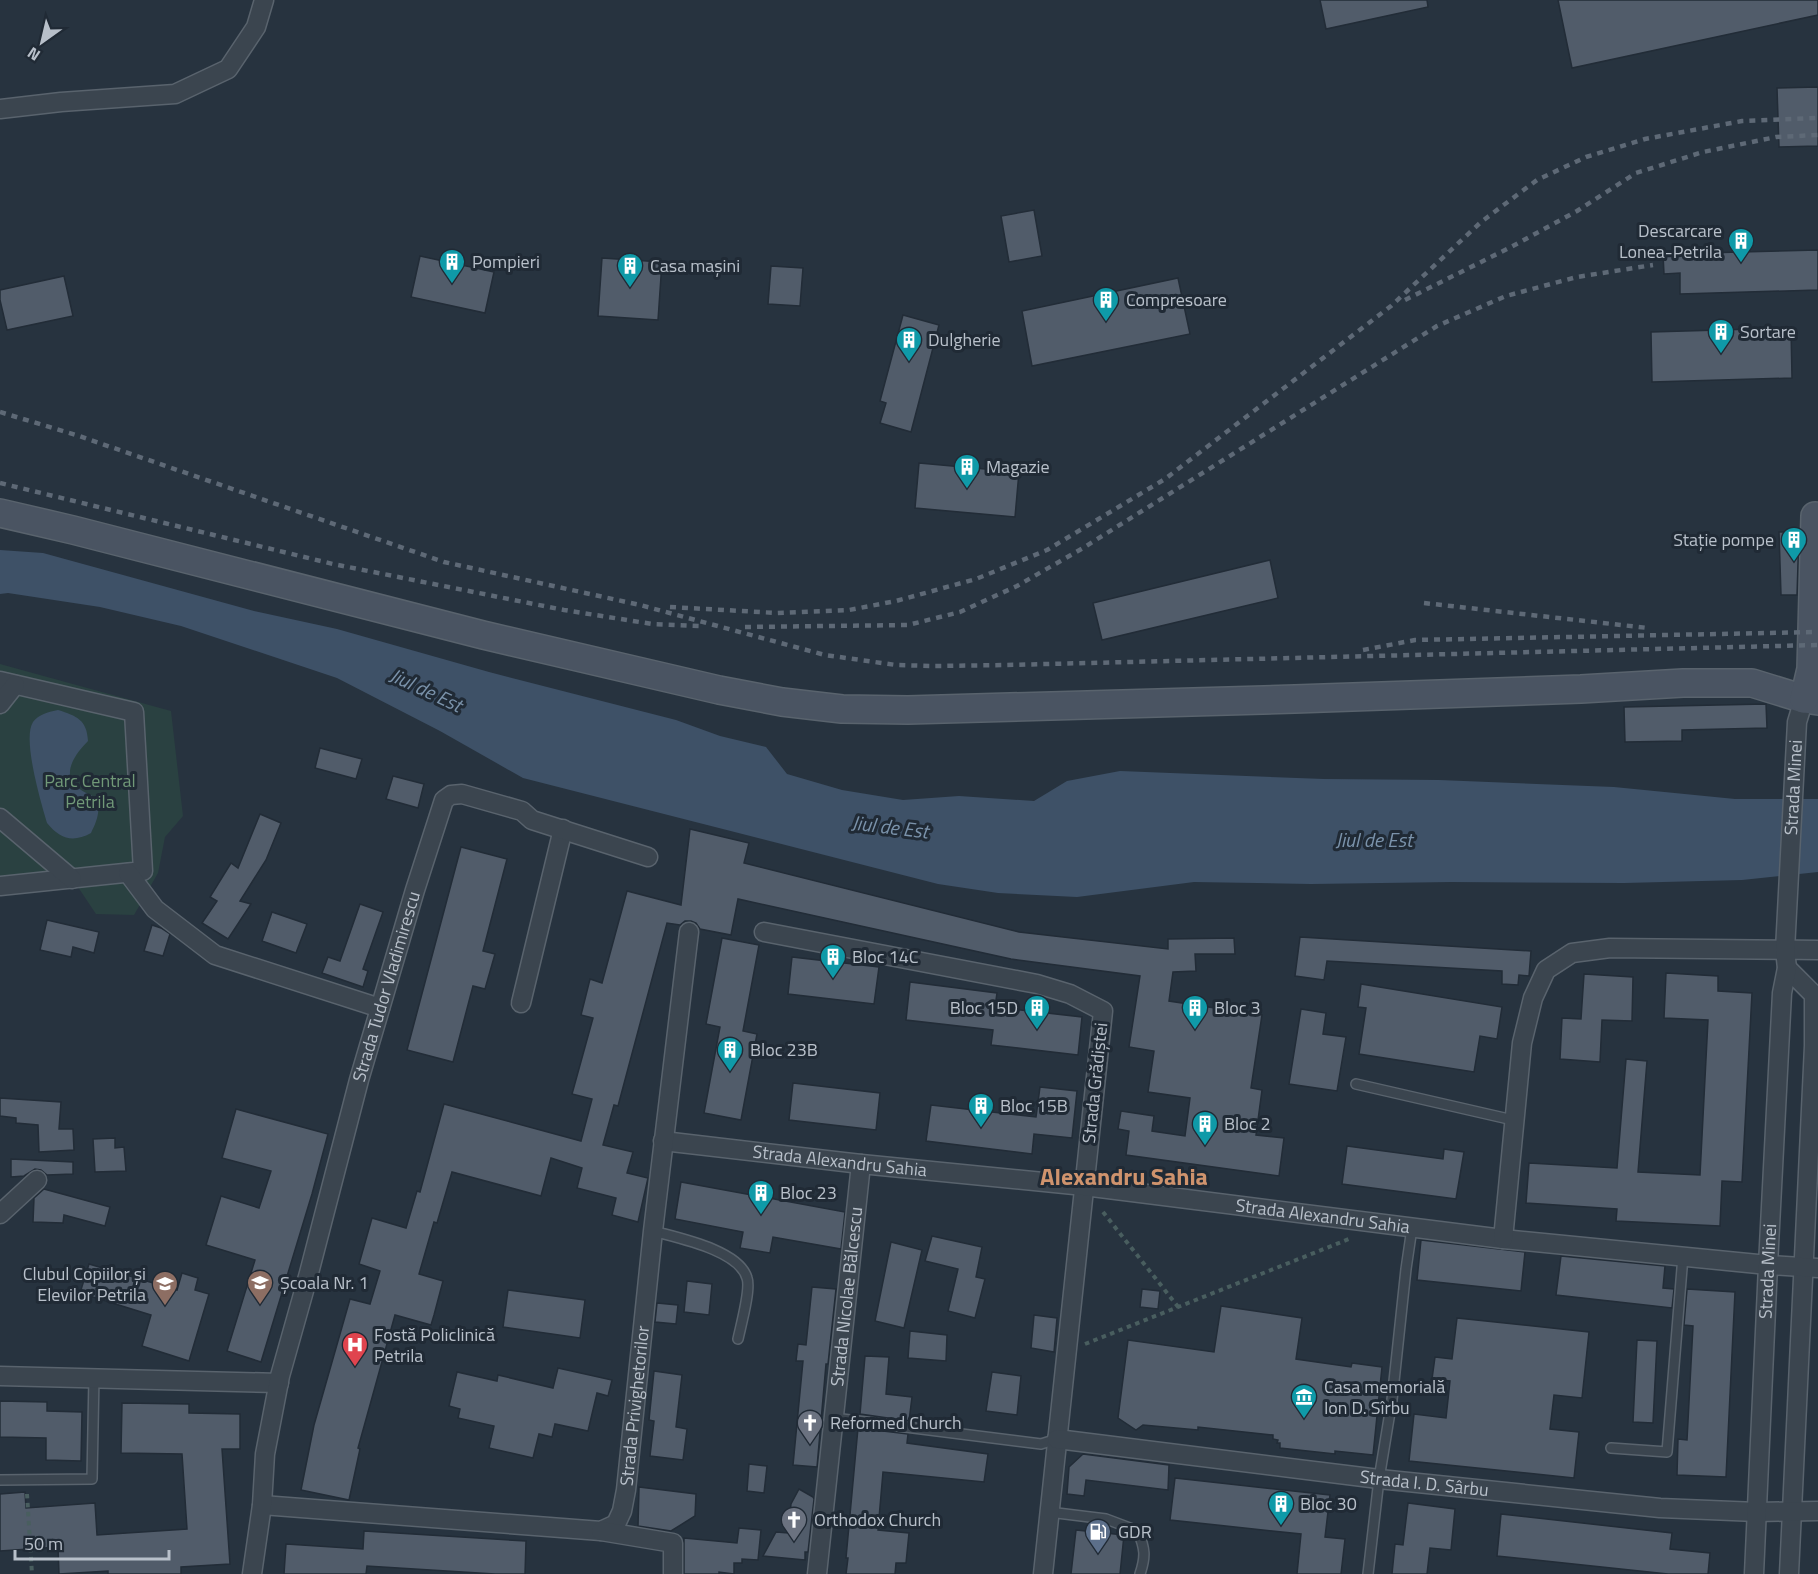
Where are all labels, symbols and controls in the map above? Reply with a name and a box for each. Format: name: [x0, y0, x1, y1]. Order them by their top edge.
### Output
north arrow: [12, 12, 72, 72]
text: N: [22, 41, 45, 67]
place label: Descarcare Lonea-Petrila: [1619, 217, 1722, 265]
building icon: Descarcare Lonea-Petrila: [1726, 226, 1756, 264]
building icon: Pompieri: [437, 247, 467, 285]
place label: Pompieri: [472, 248, 540, 275]
building icon: Casa mașini: [615, 251, 645, 289]
place label: Casa mașini: [650, 252, 740, 279]
building icon: Compresoare: [1091, 285, 1121, 323]
place label: Compresoare: [1126, 286, 1227, 313]
building icon: Sortare: [1706, 317, 1736, 355]
place label: Sortare: [1740, 318, 1796, 345]
building icon: Dulgherie: [894, 325, 924, 363]
place label: Dulgherie: [928, 326, 1001, 353]
building icon: Magazie: [952, 452, 982, 490]
place label: Magazie: [986, 453, 1050, 480]
building icon: Stație pompe: [1779, 525, 1809, 563]
place label: Stație pompe: [1673, 526, 1774, 553]
water label: Jiul de Est: [385, 659, 470, 721]
street label: Strada Minei: [1777, 739, 1809, 836]
park label: Parc Central Petrila: [44, 767, 136, 815]
water label: Jiul de Est: [850, 806, 933, 847]
water label: Jiul de Est: [1336, 824, 1415, 855]
street label: Strada Tudor Vladimirescu: [345, 888, 427, 1085]
building icon: Bloc 14C: [818, 942, 848, 980]
place label: Bloc 14C: [852, 943, 919, 970]
building icon: Bloc 15D: [1022, 993, 1052, 1031]
building icon: Bloc 3: [1180, 993, 1210, 1031]
place label: Bloc 15D: [950, 994, 1018, 1021]
place label: Bloc 3: [1214, 994, 1261, 1021]
street label: Strada Grădiștei: [1075, 1021, 1114, 1145]
building icon: Bloc 23B: [715, 1035, 745, 1073]
place label: Bloc 23B: [750, 1036, 818, 1063]
building icon: Bloc 15B: [966, 1091, 996, 1129]
place label: Bloc 15B: [1000, 1092, 1068, 1119]
building icon: Bloc 2: [1190, 1109, 1220, 1147]
place label: Bloc 2: [1224, 1110, 1271, 1137]
street label: Strada Alexandru Sahia: [751, 1138, 928, 1183]
district label: Alexandru Sahia: [1040, 1158, 1208, 1194]
building icon: Bloc 23: [746, 1178, 776, 1216]
place label: Bloc 23: [780, 1179, 837, 1206]
street label: Strada Alexandru Sahia: [1234, 1191, 1411, 1240]
street label: Strada Nicolae Bălcescu: [823, 1205, 869, 1388]
street label: Strada Minei: [1752, 1223, 1783, 1320]
place label: Clubul Copiilor și Elevilor Petrila: [23, 1260, 146, 1308]
school or university icon: Școala Nr. 1: [245, 1268, 275, 1306]
school or university icon: Clubul Copiilor și Elevilor Petrila: [150, 1269, 180, 1307]
place label: Școala Nr. 1: [280, 1269, 369, 1296]
place label: Fostă Policlinică Petrila: [374, 1321, 495, 1369]
street label: Strada Privighetorilor: [613, 1324, 656, 1487]
hospital icon: Fostă Policlinică Petrila: [340, 1330, 370, 1368]
place label: Casa memorială Ion D. Sîrbu: [1324, 1373, 1445, 1421]
museum icon: Casa memorială Ion D. Sîrbu: [1289, 1382, 1319, 1420]
church icon: Reformed Church: [795, 1408, 825, 1446]
place label: Reformed Church: [830, 1409, 962, 1436]
street label: Strada I. D. Sârbu: [1358, 1463, 1490, 1503]
building icon: Bloc 30: [1266, 1489, 1296, 1527]
place label: Bloc 30: [1300, 1490, 1357, 1517]
church icon: Orthodox Church: [779, 1505, 809, 1543]
place label: Orthodox Church: [814, 1506, 941, 1533]
fuel station icon: GDR: [1083, 1517, 1113, 1555]
place label: GDR: [1118, 1518, 1152, 1545]
scale bar: [15, 1523, 170, 1561]
text: 50 m: [24, 1530, 63, 1557]

